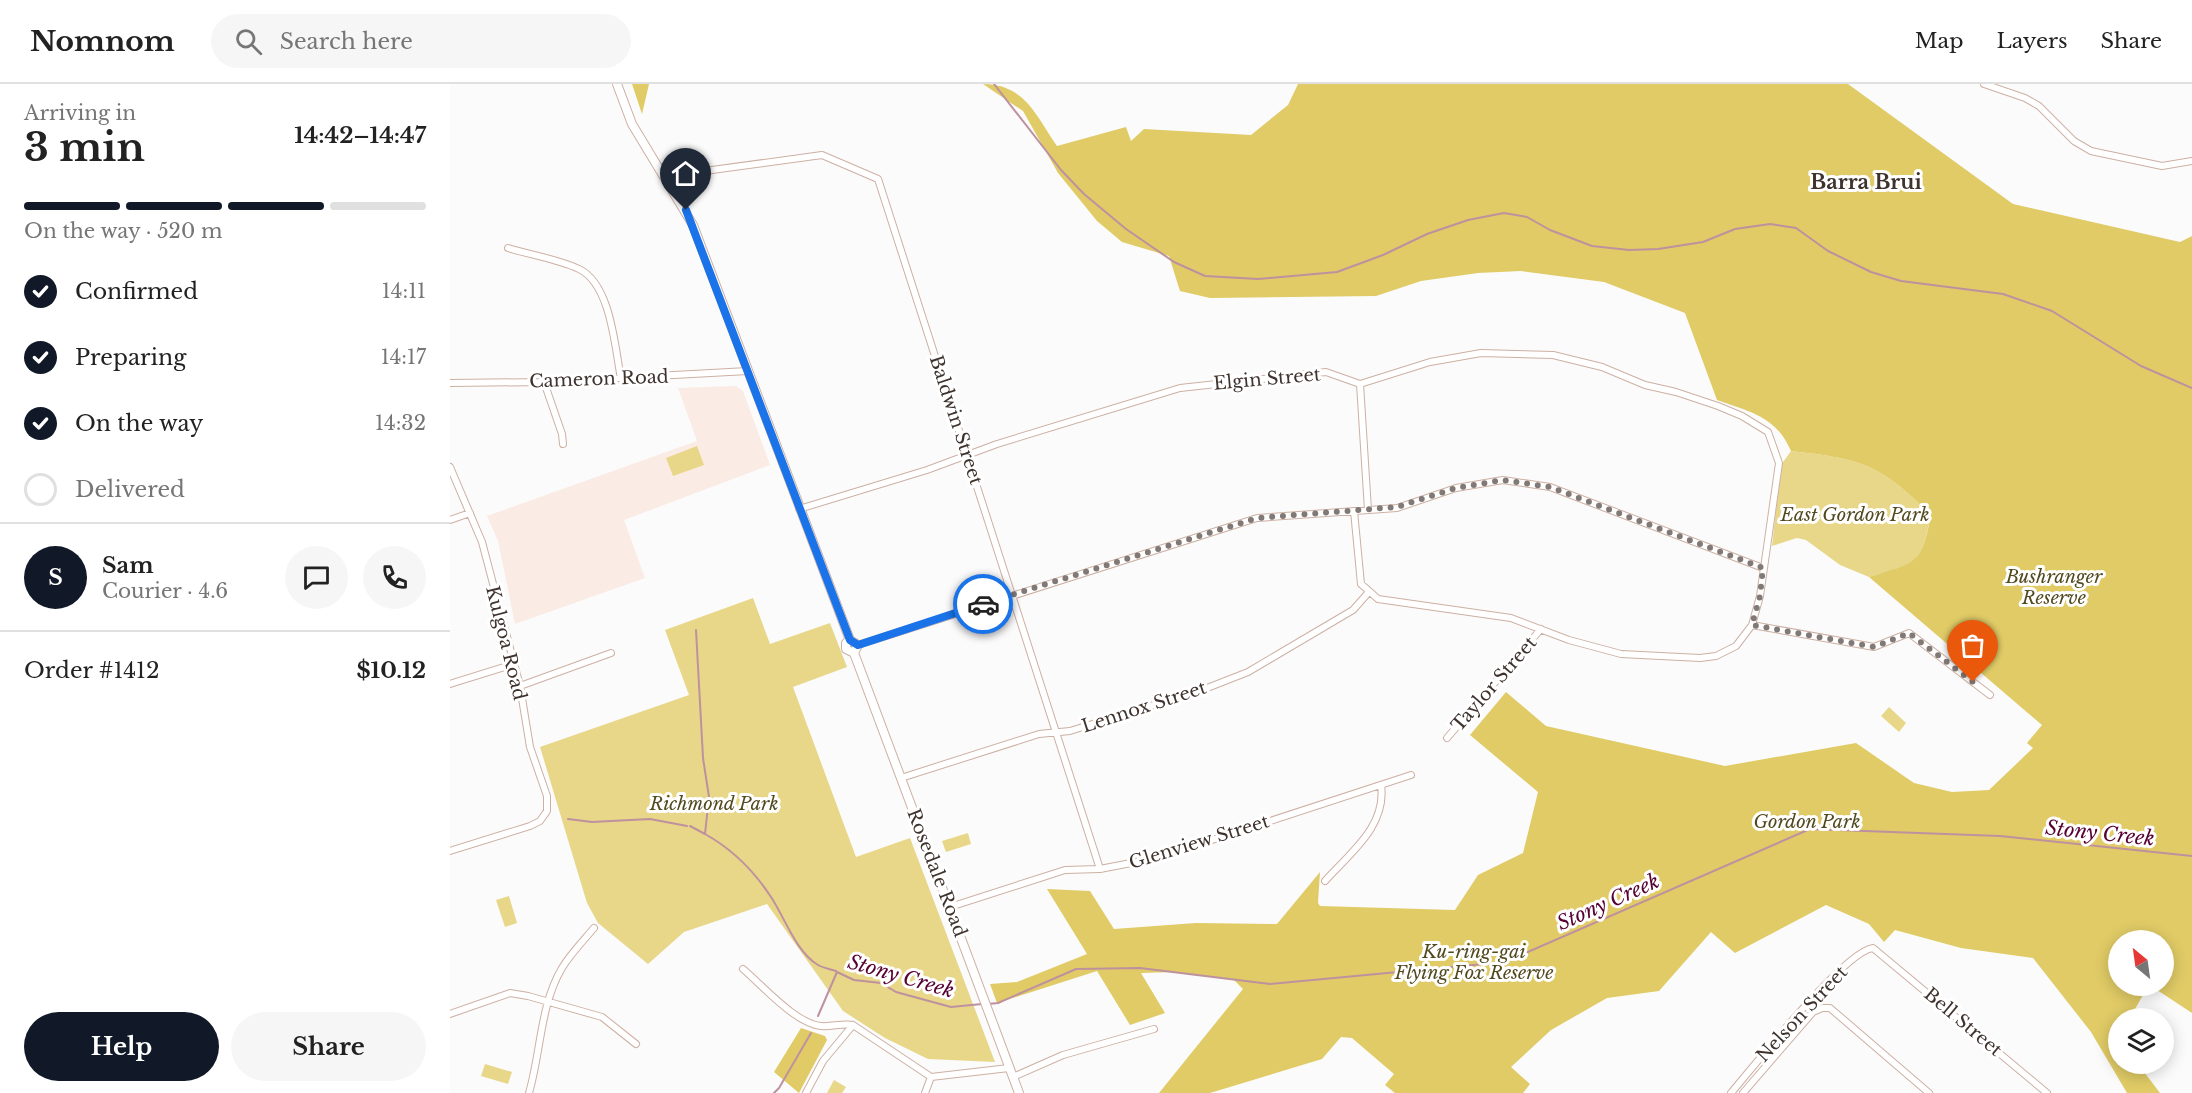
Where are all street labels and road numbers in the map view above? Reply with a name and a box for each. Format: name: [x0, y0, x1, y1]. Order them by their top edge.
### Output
street label: Baldwin Street: [925, 352, 987, 488]
street label: Elgin Street: [1212, 363, 1322, 395]
street label: Cameron Road: [529, 366, 669, 392]
street label: Kulgoa Road: [481, 584, 531, 702]
street label: Taylor Street: [1447, 632, 1541, 736]
street label: Lennox Street: [1079, 676, 1209, 737]
street label: Rosedale Road: [902, 806, 972, 940]
street label: Glenview Street: [1126, 810, 1272, 874]
street label: Nelson Street: [1752, 961, 1852, 1067]
street label: Bell Street: [1919, 983, 2007, 1061]

